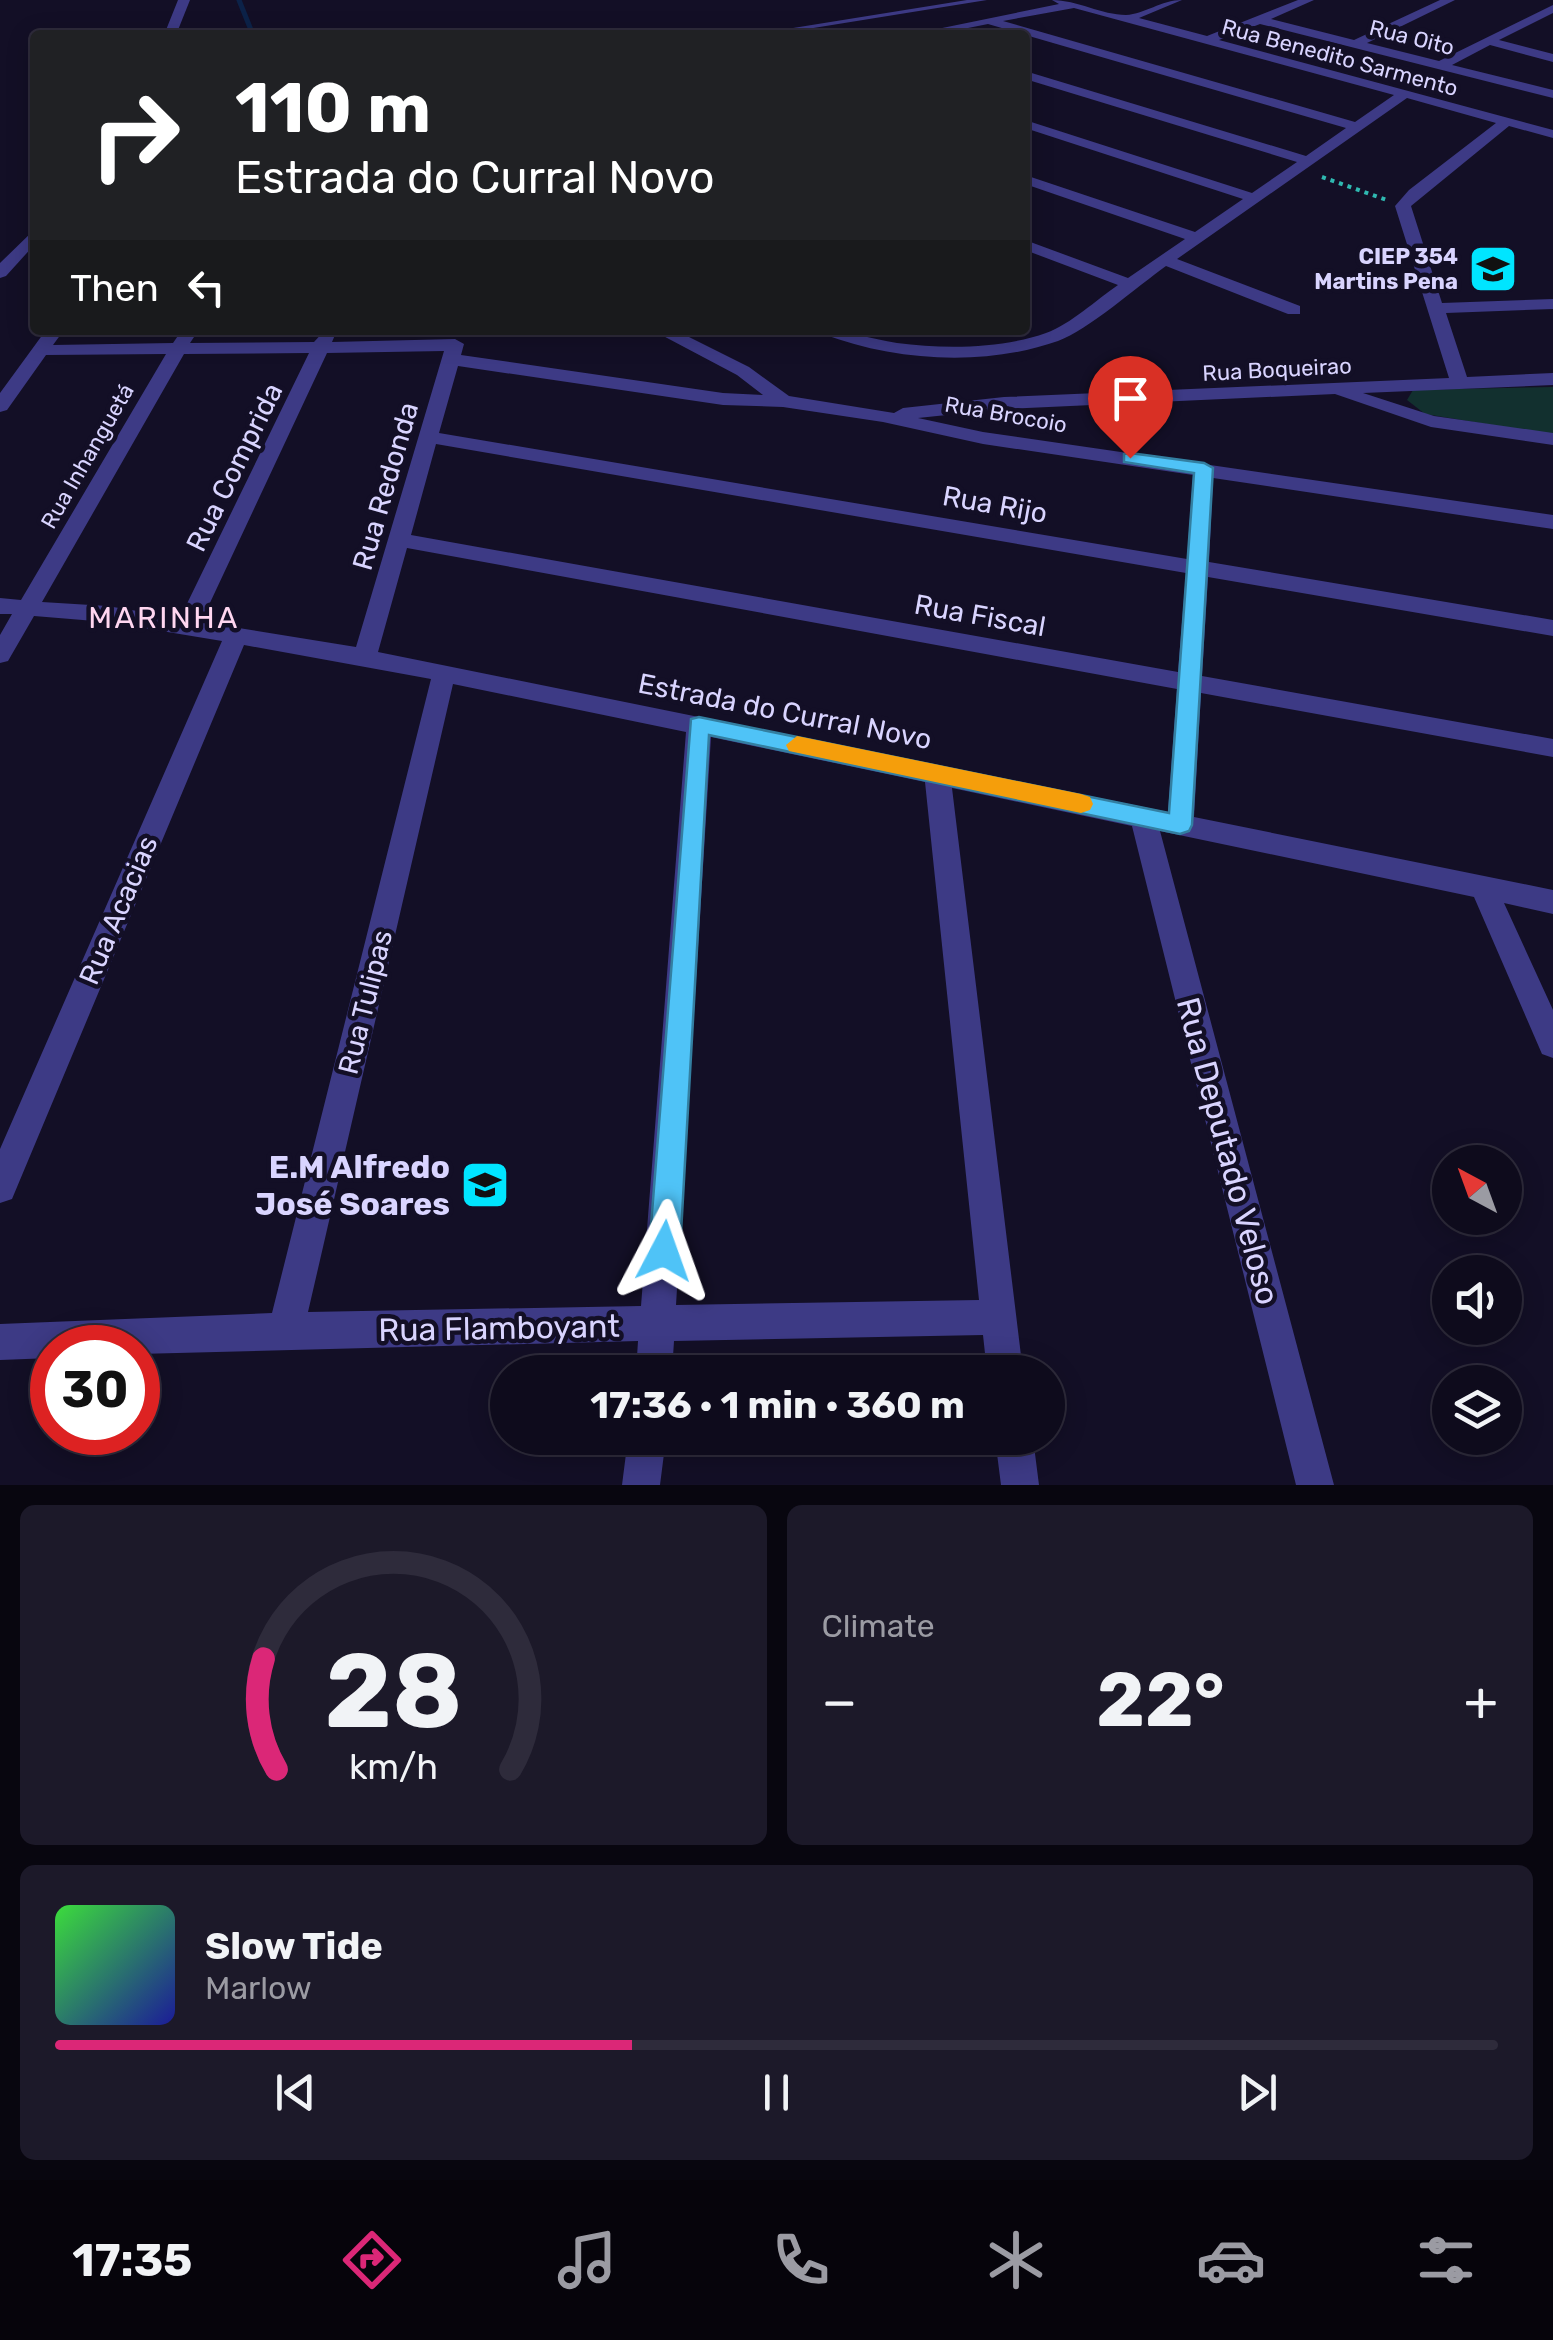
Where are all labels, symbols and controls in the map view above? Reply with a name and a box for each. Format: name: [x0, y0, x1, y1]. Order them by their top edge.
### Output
street label: Rua Benedito Sarmento: [1219, 13, 1461, 102]
street label: Rua Oito: [1367, 14, 1457, 61]
text: 110 m: [235, 67, 431, 150]
icon: right: [70, 70, 200, 200]
text: Estrada do Curral Novo: [235, 151, 715, 204]
place label: CIEP 354 Martins Pena: [1314, 243, 1458, 295]
school or university icon: CIEP 354 Martins Pena: [1467, 243, 1519, 295]
icon: left: [179, 260, 234, 315]
text: Then: [70, 265, 159, 311]
street label: Rua Boqueirao: [1202, 352, 1352, 387]
pin: [1088, 356, 1173, 459]
icon: arrive: [1103, 371, 1158, 426]
street label: Rua Comprida: [179, 378, 289, 557]
street label: Rua Inhanguetá: [35, 379, 140, 533]
street label: Rua Brocoio: [943, 390, 1069, 439]
street label: Rua Redonda: [346, 398, 425, 574]
street label: Rua Rijo: [940, 479, 1050, 530]
street label: Rua Fiscal: [912, 588, 1048, 643]
district label: MARINHA: [88, 600, 240, 636]
street label: Estrada do Curral Novo: [635, 667, 934, 756]
street label: Rua Acacias: [72, 831, 165, 989]
street label: Rua Tulipas: [332, 926, 399, 1078]
street label: Rua Deputado Veloso: [1169, 993, 1287, 1309]
north arrow: [1432, 1145, 1522, 1235]
map controls: [1432, 1145, 1522, 1455]
place label: E.M Alfredo José Soares: [255, 1148, 450, 1223]
school or university icon: E.M Alfredo José Soares: [459, 1159, 511, 1211]
position arrow: [612, 1199, 716, 1303]
button: sound: [1432, 1255, 1522, 1345]
street label: Rua Flamboyant: [378, 1307, 620, 1349]
speed limit sign: 30: [30, 1325, 160, 1455]
button: layers: [1432, 1365, 1522, 1455]
text: 17:36 · 1 min · 360 m: [590, 1382, 965, 1428]
text: Climate: [822, 1607, 935, 1645]
text: 28: [324, 1630, 462, 1753]
text: 22°: [1096, 1656, 1225, 1745]
text: −: [822, 1669, 857, 1734]
text: +: [1464, 1669, 1498, 1734]
text: km/h: [349, 1746, 438, 1788]
text: Slow Tide: [205, 1923, 383, 1969]
text: Marlow: [205, 1969, 312, 2007]
icon: previous: [268, 2065, 323, 2120]
icon: pause: [749, 2065, 804, 2120]
icon: next: [1230, 2065, 1285, 2120]
icon: directions: [337, 2225, 407, 2295]
icon: music: [552, 2225, 622, 2295]
icon: phone: [766, 2225, 836, 2295]
icon: climate: [981, 2225, 1051, 2295]
icon: car: [1196, 2225, 1266, 2295]
icon: filters: [1411, 2225, 1481, 2295]
text: 17:35: [72, 2234, 192, 2287]

